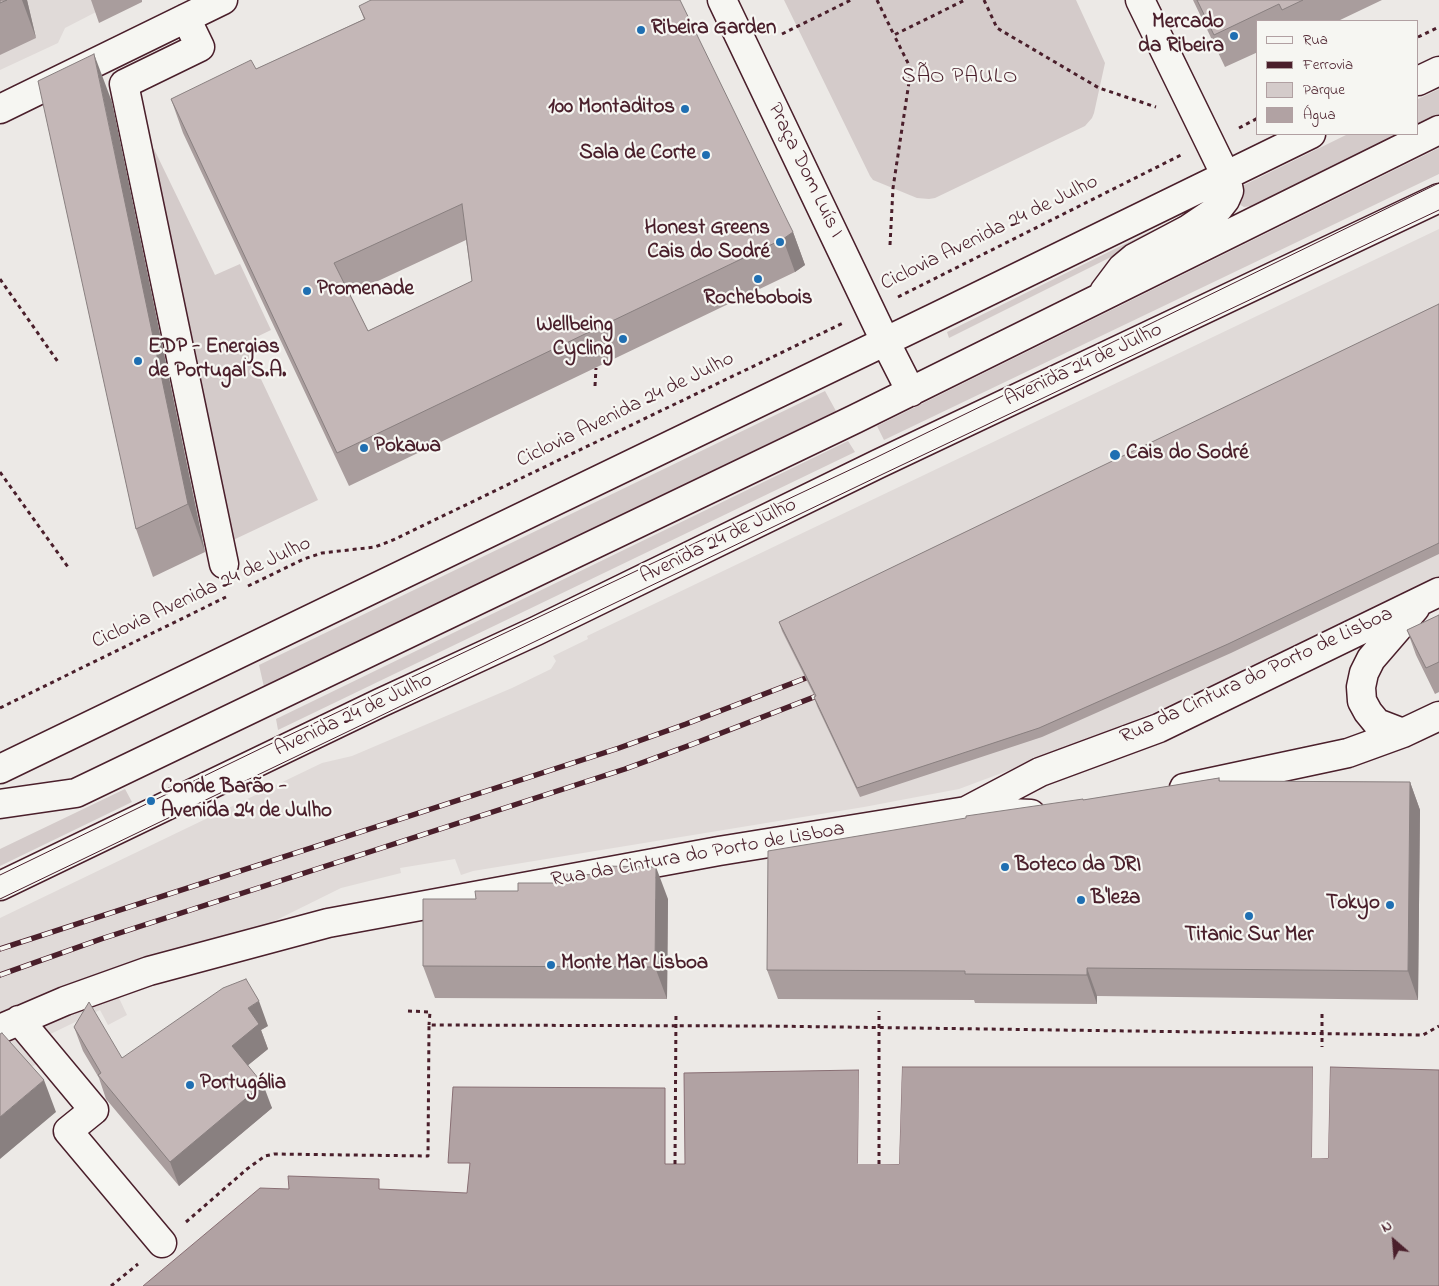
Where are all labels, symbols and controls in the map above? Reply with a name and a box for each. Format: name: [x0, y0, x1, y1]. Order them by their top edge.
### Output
place label: Mercado da Ribeira: [1138, 11, 1224, 61]
place label: Ribeira Garden: [651, 17, 776, 43]
legend: [1256, 20, 1419, 135]
marker: Ribeira Garden: [635, 24, 647, 36]
text: Rua: [1303, 29, 1328, 51]
marker: Mercado da Ribeira: [1228, 30, 1240, 42]
text: Ferrovia: [1303, 54, 1353, 76]
district label: SÃO PAULO: [900, 65, 1020, 91]
text: Parque: [1303, 79, 1345, 101]
place label: 100 Montaditos: [548, 96, 675, 122]
street label: Praça Dom Luís I: [760, 99, 848, 243]
marker: 100 Montaditos: [679, 103, 691, 115]
text: Água: [1303, 104, 1336, 126]
place label: Sala de Corte: [579, 142, 696, 168]
marker: Sala de Corte: [700, 149, 712, 161]
street label: Ciclovia Avenida 24 de Julho: [877, 170, 1103, 298]
place label: Honest Greens Cais do Sodré: [645, 217, 770, 267]
marker: Honest Greens Cais do Sodré: [774, 236, 786, 248]
marker: Rochebobois: [752, 273, 764, 285]
place label: Promenade: [317, 278, 414, 304]
marker: Promenade: [301, 285, 313, 297]
place label: Rochebobois: [703, 287, 813, 313]
place label: Wellbeing Cycling: [536, 314, 613, 364]
street label: Avenida 24 de Julho: [1001, 318, 1167, 414]
marker: Wellbeing Cycling: [617, 333, 629, 345]
place label: EDP - Energias de Portugal S.A.: [148, 336, 286, 386]
street label: Ciclovia Avenida 24 de Julho: [513, 347, 739, 475]
marker: EDP - Energias de Portugal S.A.: [132, 355, 144, 367]
place label: Pokawa: [374, 435, 441, 461]
marker: Pokawa: [358, 442, 370, 454]
place label: Cais do Sodré: [1126, 442, 1249, 468]
marker: Cais do Sodré: [1108, 448, 1122, 462]
street label: Avenida 24 de Julho: [637, 493, 801, 591]
street label: Ciclovia Avenida 24 de Julho: [89, 532, 315, 656]
street label: Rua da Cintura do Porto de Lisboa: [1117, 603, 1397, 751]
street label: Avenida 24 de Julho: [271, 668, 437, 764]
place label: Conde Barão - Avenida 24 de Julho: [161, 776, 332, 826]
marker: Conde Barão - Avenida 24 de Julho: [145, 795, 157, 807]
street label: Rua da Cintura do Porto de Lisboa: [549, 818, 847, 894]
place label: Boteco da DRI: [1015, 854, 1141, 880]
marker: Boteco da DRI: [999, 861, 1011, 873]
place label: B'leza: [1091, 887, 1140, 913]
place label: Tokyo: [1326, 892, 1380, 918]
marker: B'leza: [1075, 894, 1087, 906]
marker: Tokyo: [1384, 899, 1396, 911]
marker: Titanic Sur Mer: [1243, 910, 1255, 922]
place label: Titanic Sur Mer: [1185, 924, 1313, 950]
place label: Monte Mar Lisboa: [561, 952, 708, 978]
marker: Monte Mar Lisboa: [545, 959, 557, 971]
place label: Portugália: [200, 1072, 286, 1098]
marker: Portugália: [184, 1079, 196, 1091]
north arrow: [1369, 1216, 1419, 1266]
text: N: [1378, 1216, 1396, 1239]

